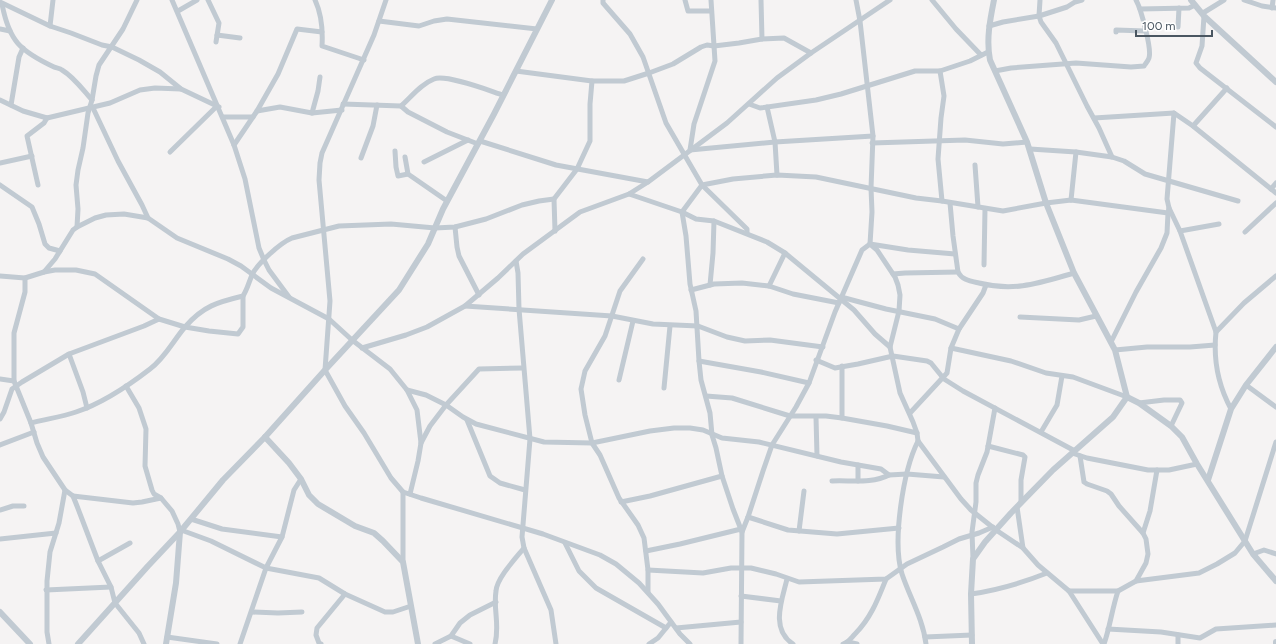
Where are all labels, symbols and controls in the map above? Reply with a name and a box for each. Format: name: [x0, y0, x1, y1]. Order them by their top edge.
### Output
scale bar: [1136, 12, 1212, 38]
text: 100 m: [1142, 19, 1176, 33]

